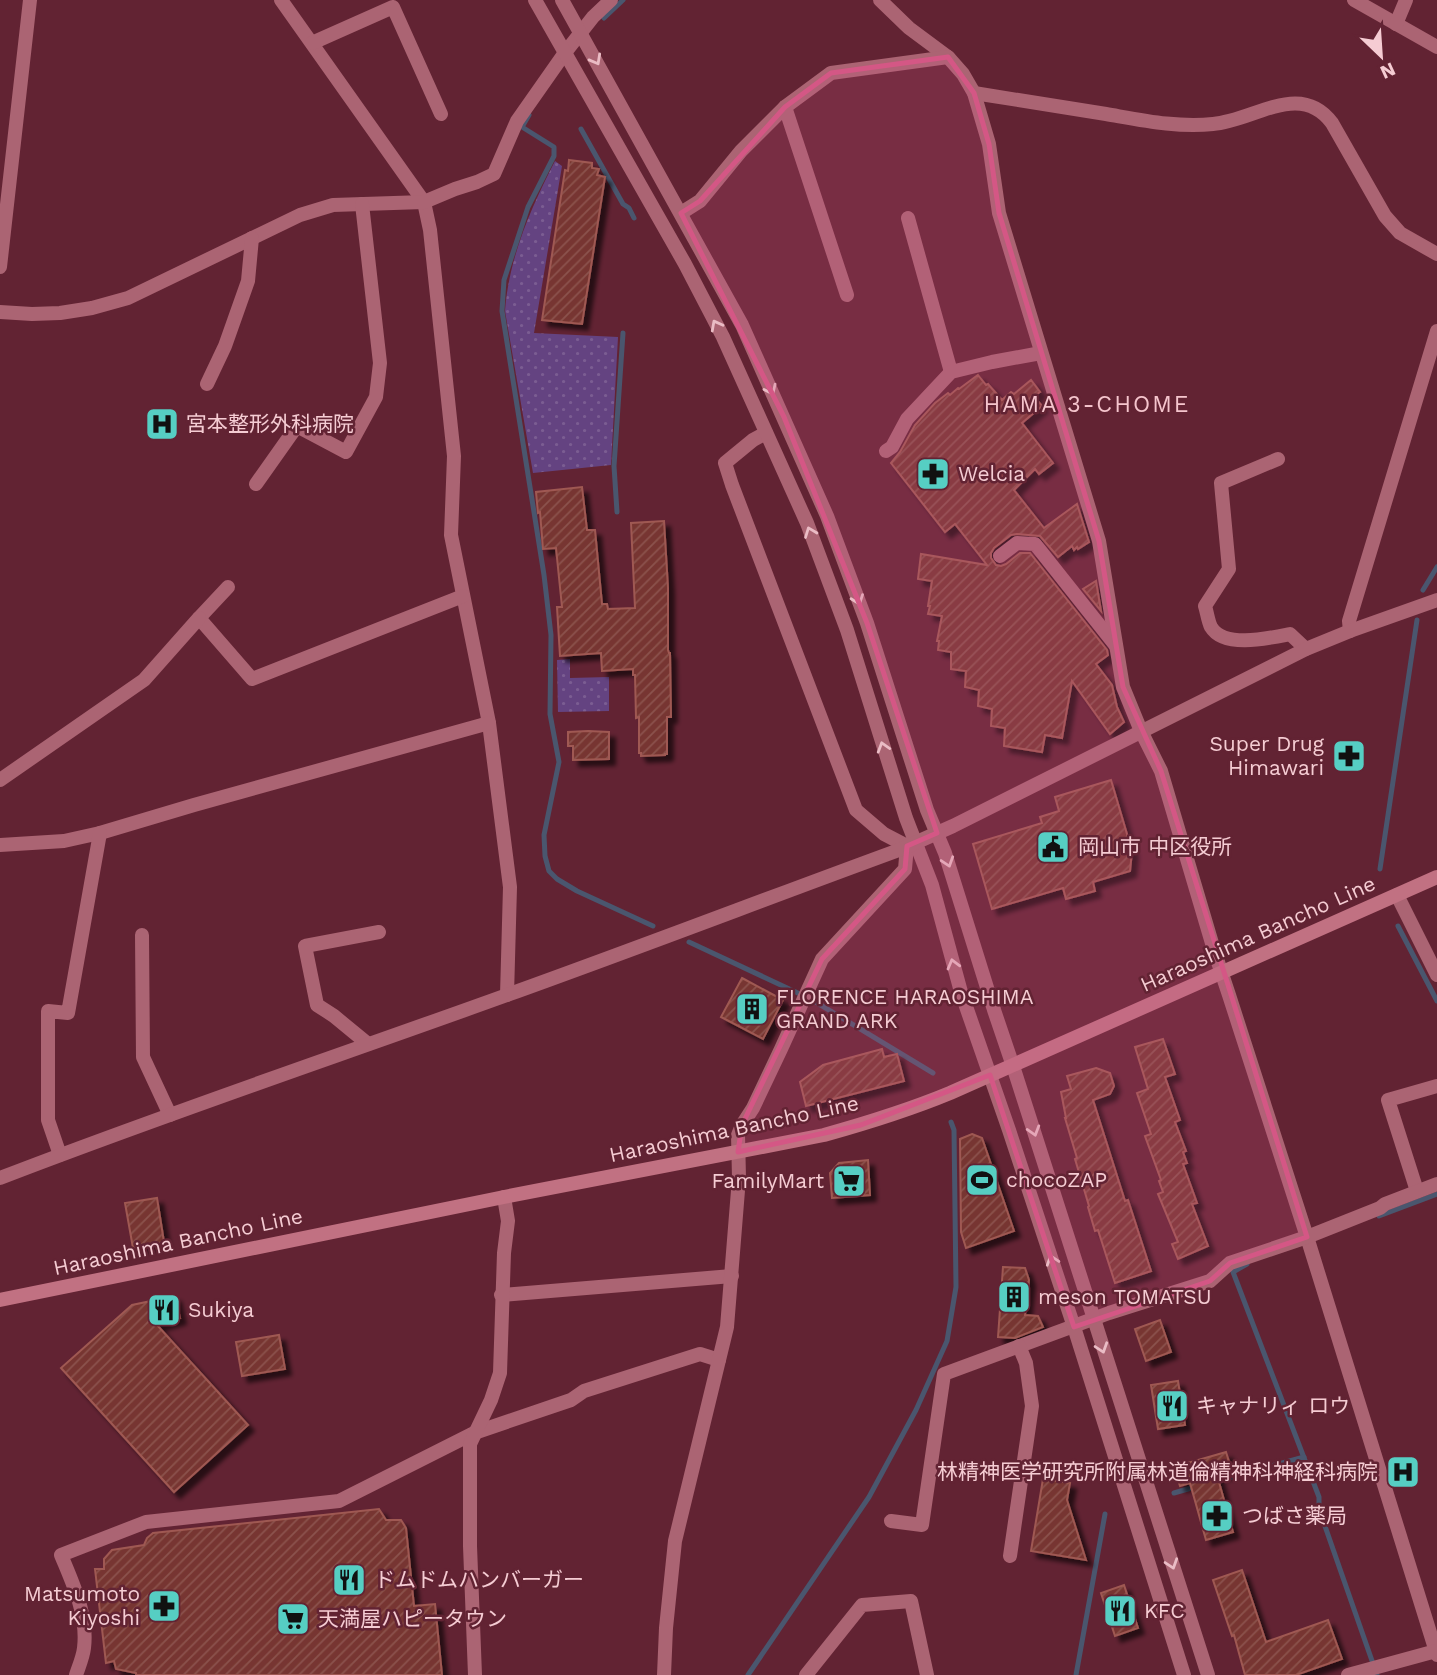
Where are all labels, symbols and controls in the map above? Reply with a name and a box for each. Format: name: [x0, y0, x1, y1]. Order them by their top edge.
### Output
north arrow: [1346, 21, 1416, 91]
one-way arrow: [588, 52, 601, 65]
text: N: [1377, 58, 1399, 84]
one-way arrow: [711, 320, 725, 332]
one-way arrow: [763, 383, 777, 395]
district label: HAMA 3-CHOME: [983, 391, 1191, 418]
hospital icon: 宮本整形外科病院: [143, 405, 181, 443]
place label: 宮本整形外科病院: [186, 411, 354, 436]
pharmacy icon: Welcia: [914, 455, 952, 493]
place label: Welcia: [958, 461, 1025, 486]
one-way arrow: [804, 527, 818, 539]
one-way arrow: [850, 594, 864, 606]
place label: Super Drug Himawari: [1209, 731, 1325, 780]
pharmacy icon: Super Drug Himawari: [1330, 737, 1368, 775]
one-way arrow: [877, 742, 892, 754]
public building icon: 岡山市 中区役所: [1034, 828, 1072, 866]
place label: 岡山市 中区役所: [1078, 834, 1232, 859]
one-way arrow: [940, 855, 954, 867]
street label: Haraoshima Bancho Line: [1136, 870, 1379, 997]
one-way arrow: [947, 958, 961, 970]
place label: FLORENCE HARAOSHIMA GRAND ARK: [776, 984, 1034, 1033]
building icon: FLORENCE HARAOSHIMA GRAND ARK: [733, 990, 771, 1028]
street label: Haraoshima Bancho Line: [607, 1090, 861, 1167]
one-way arrow: [1025, 1124, 1040, 1136]
sports icon: chocoZAP: [963, 1161, 1001, 1199]
supermarket icon: FamilyMart: [830, 1162, 868, 1200]
place label: chocoZAP: [1006, 1167, 1107, 1192]
place label: FamilyMart: [712, 1168, 824, 1193]
street label: Haraoshima Bancho Line: [51, 1203, 305, 1280]
one-way arrow: [1046, 1254, 1060, 1266]
building icon: meson TOMATSU: [995, 1278, 1033, 1316]
place label: meson TOMATSU: [1038, 1284, 1212, 1309]
restaurant icon: Sukiya: [145, 1291, 183, 1329]
place label: Sukiya: [188, 1297, 254, 1322]
one-way arrow: [1094, 1341, 1108, 1353]
restaurant icon: キャナリィ ロウ: [1153, 1387, 1191, 1425]
place label: キャナリィ ロウ: [1196, 1393, 1350, 1418]
hospital icon: 林精神医学研究所附属林道倫精神科神経科病院: [1384, 1453, 1422, 1491]
place label: 林精神医学研究所附属林道倫精神科神経科病院: [937, 1459, 1378, 1484]
pharmacy icon: つばさ薬局: [1198, 1497, 1236, 1535]
place label: つばさ薬局: [1242, 1503, 1347, 1528]
one-way arrow: [1164, 1558, 1179, 1570]
restaurant icon: ドムドムハンバーガー: [330, 1561, 368, 1599]
place label: ドムドムハンバーガー: [374, 1567, 584, 1592]
place label: Matsumoto Kiyoshi: [24, 1581, 140, 1630]
pharmacy icon: Matsumoto Kiyoshi: [145, 1587, 183, 1625]
restaurant icon: KFC: [1101, 1592, 1139, 1630]
place label: KFC: [1144, 1598, 1185, 1623]
supermarket icon: 天満屋ハピータウン: [274, 1600, 312, 1638]
place label: 天満屋ハピータウン: [318, 1606, 507, 1631]

